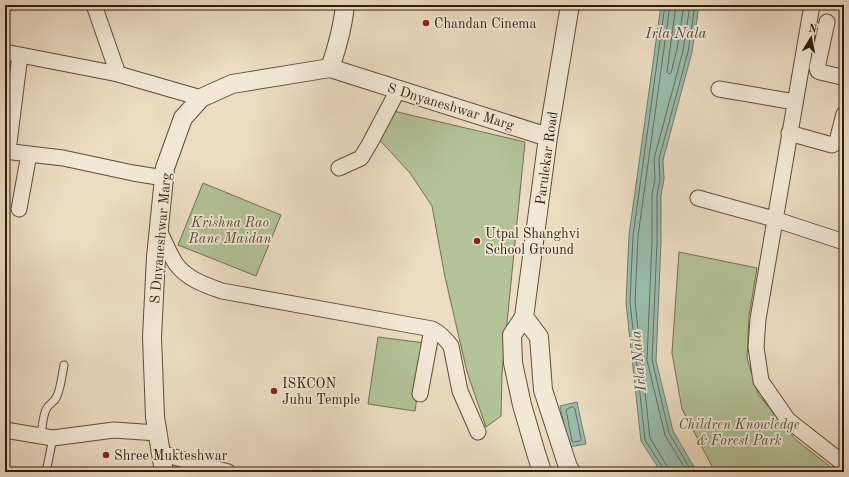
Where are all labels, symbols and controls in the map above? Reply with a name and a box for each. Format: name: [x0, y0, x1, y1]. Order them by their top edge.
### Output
place label: Chandan Cinema: [434, 17, 536, 31]
marker: Chandan Cinema: [421, 18, 431, 28]
north arrow: [791, 18, 831, 58]
text: N: [807, 23, 818, 36]
water label: Irla Nala: [644, 27, 707, 42]
street label: S Dnyaneshwar Marg: [386, 81, 516, 133]
street label: Parulekar Road: [533, 110, 560, 206]
street label: S Dnyaneshwar Marg: [148, 171, 174, 304]
park label: Krishna Rao Rane Maidan: [188, 216, 271, 246]
place label: Utpal Shanghvi School Ground: [485, 227, 580, 257]
marker: Utpal Shanghvi School Ground: [472, 236, 482, 246]
water label: Irla Nala: [629, 330, 650, 393]
place label: ISKCON Juhu Temple: [282, 377, 360, 407]
marker: ISKCON Juhu Temple: [269, 386, 279, 396]
park label: Children Knowledge & Forest Park: [678, 418, 800, 448]
place label: Shree Mukteshwar: [114, 449, 228, 463]
marker: Shree Mukteshwar: [101, 450, 111, 460]

